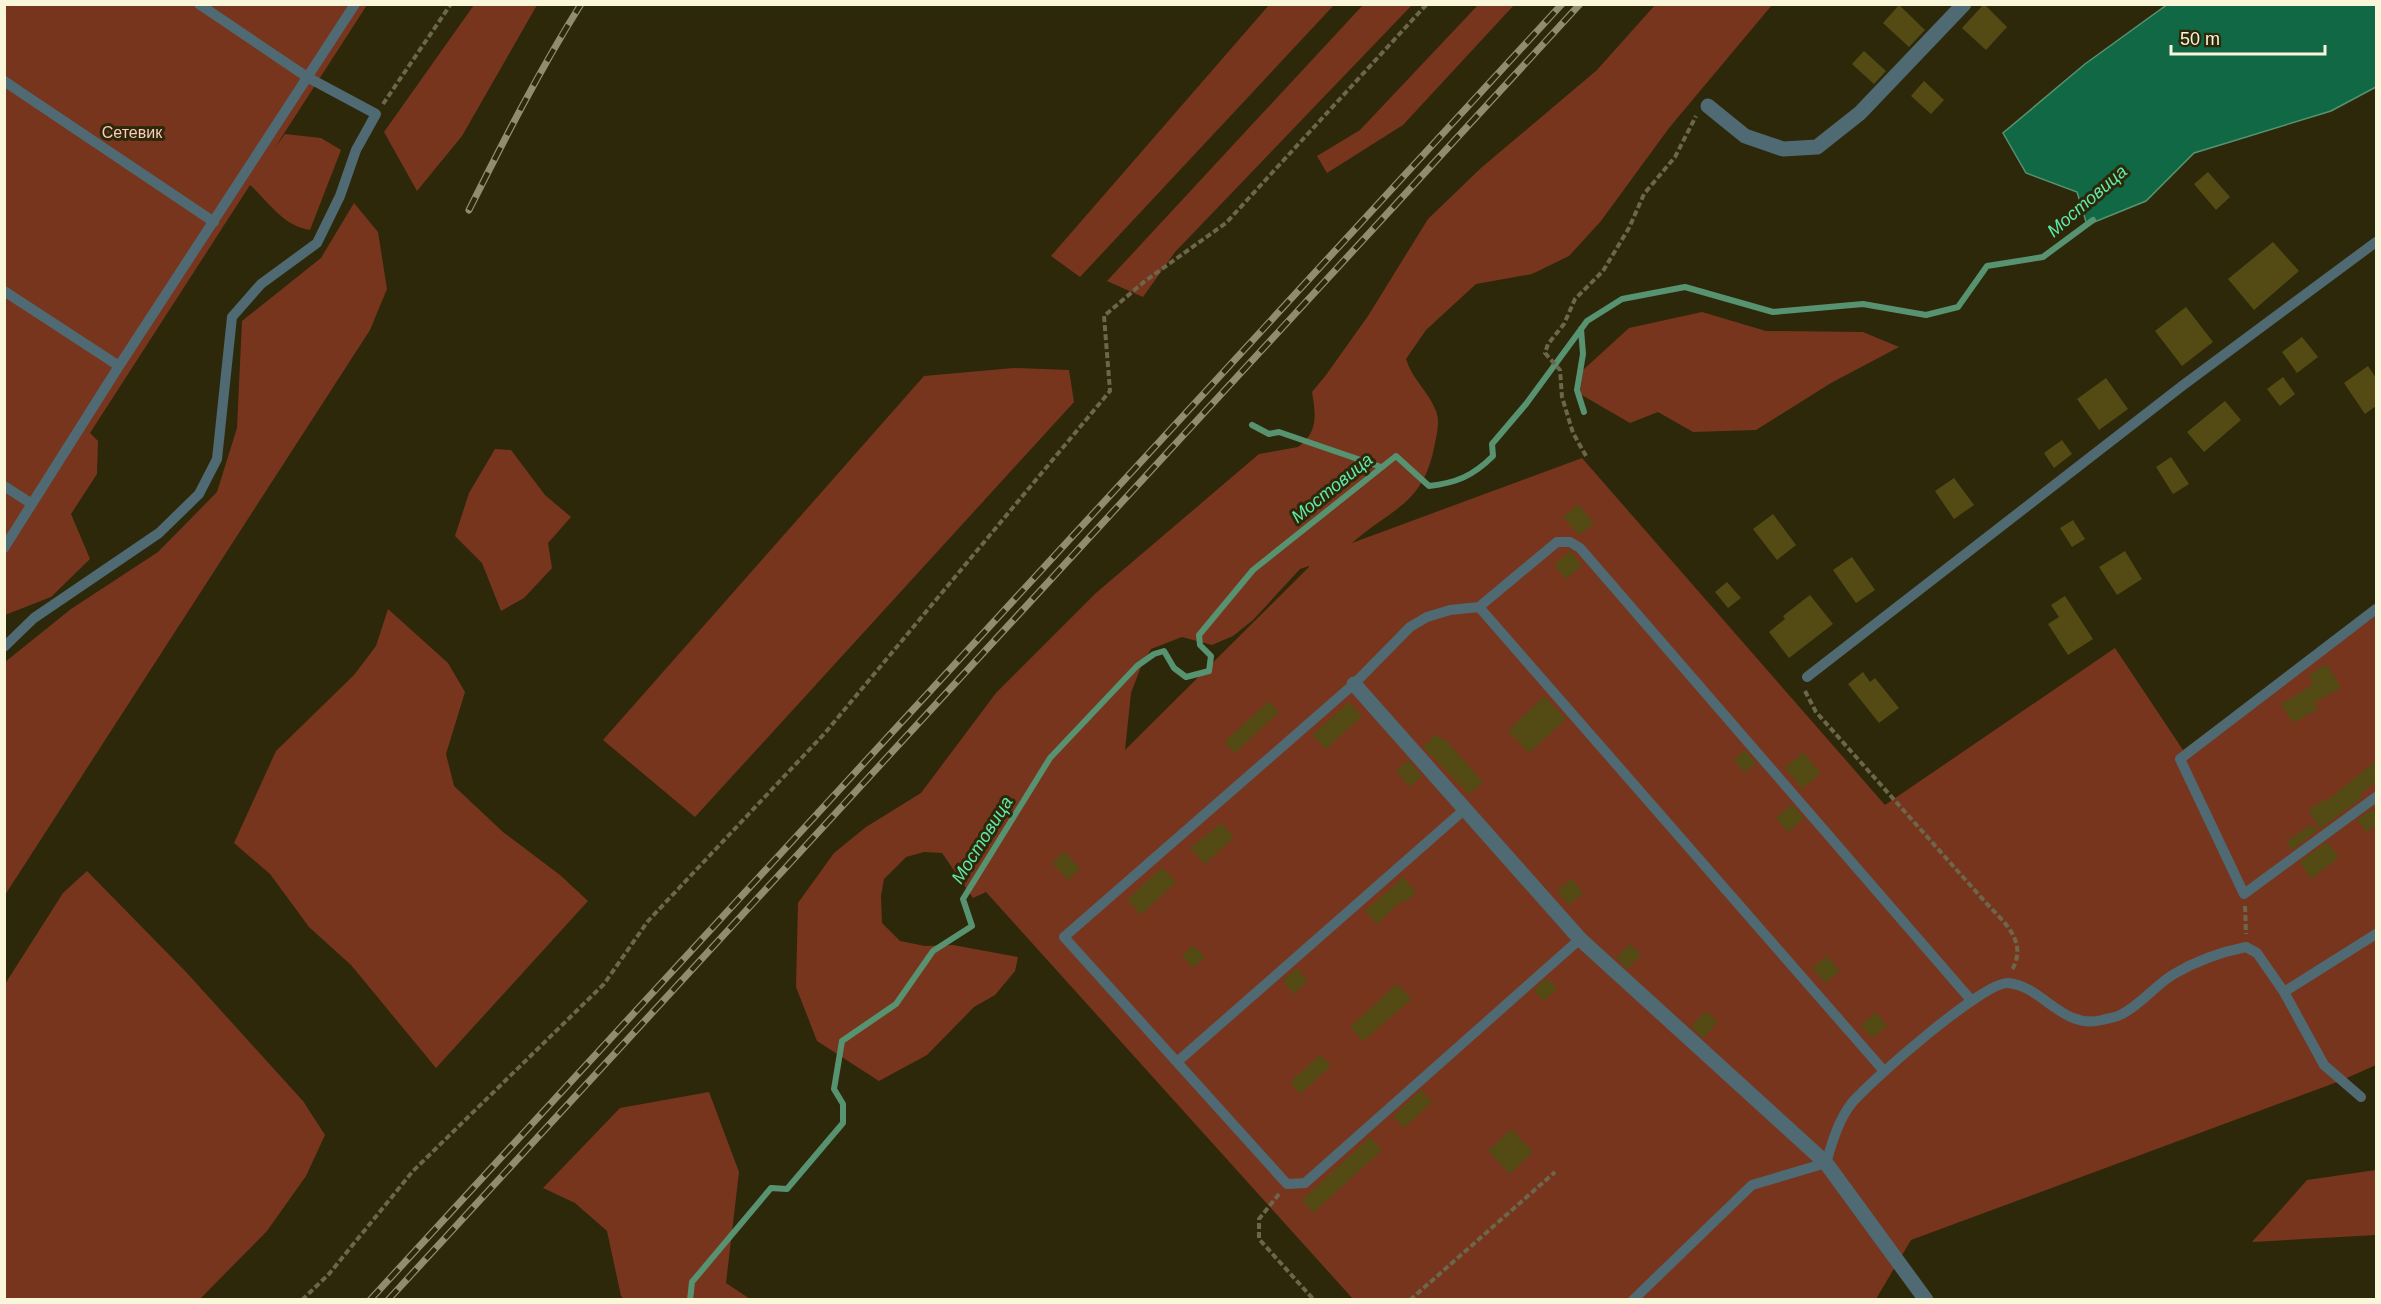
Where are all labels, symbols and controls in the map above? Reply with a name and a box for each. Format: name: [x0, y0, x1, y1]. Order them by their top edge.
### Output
scale bar: [2171, 18, 2326, 56]
text: 50 m: [2180, 29, 2220, 49]
park label: Сетевик: [102, 124, 163, 141]
water label: Мостовица: [2043, 161, 2131, 241]
water label: Мостовица: [1287, 449, 1377, 527]
water label: Мостовица: [947, 793, 1017, 887]

